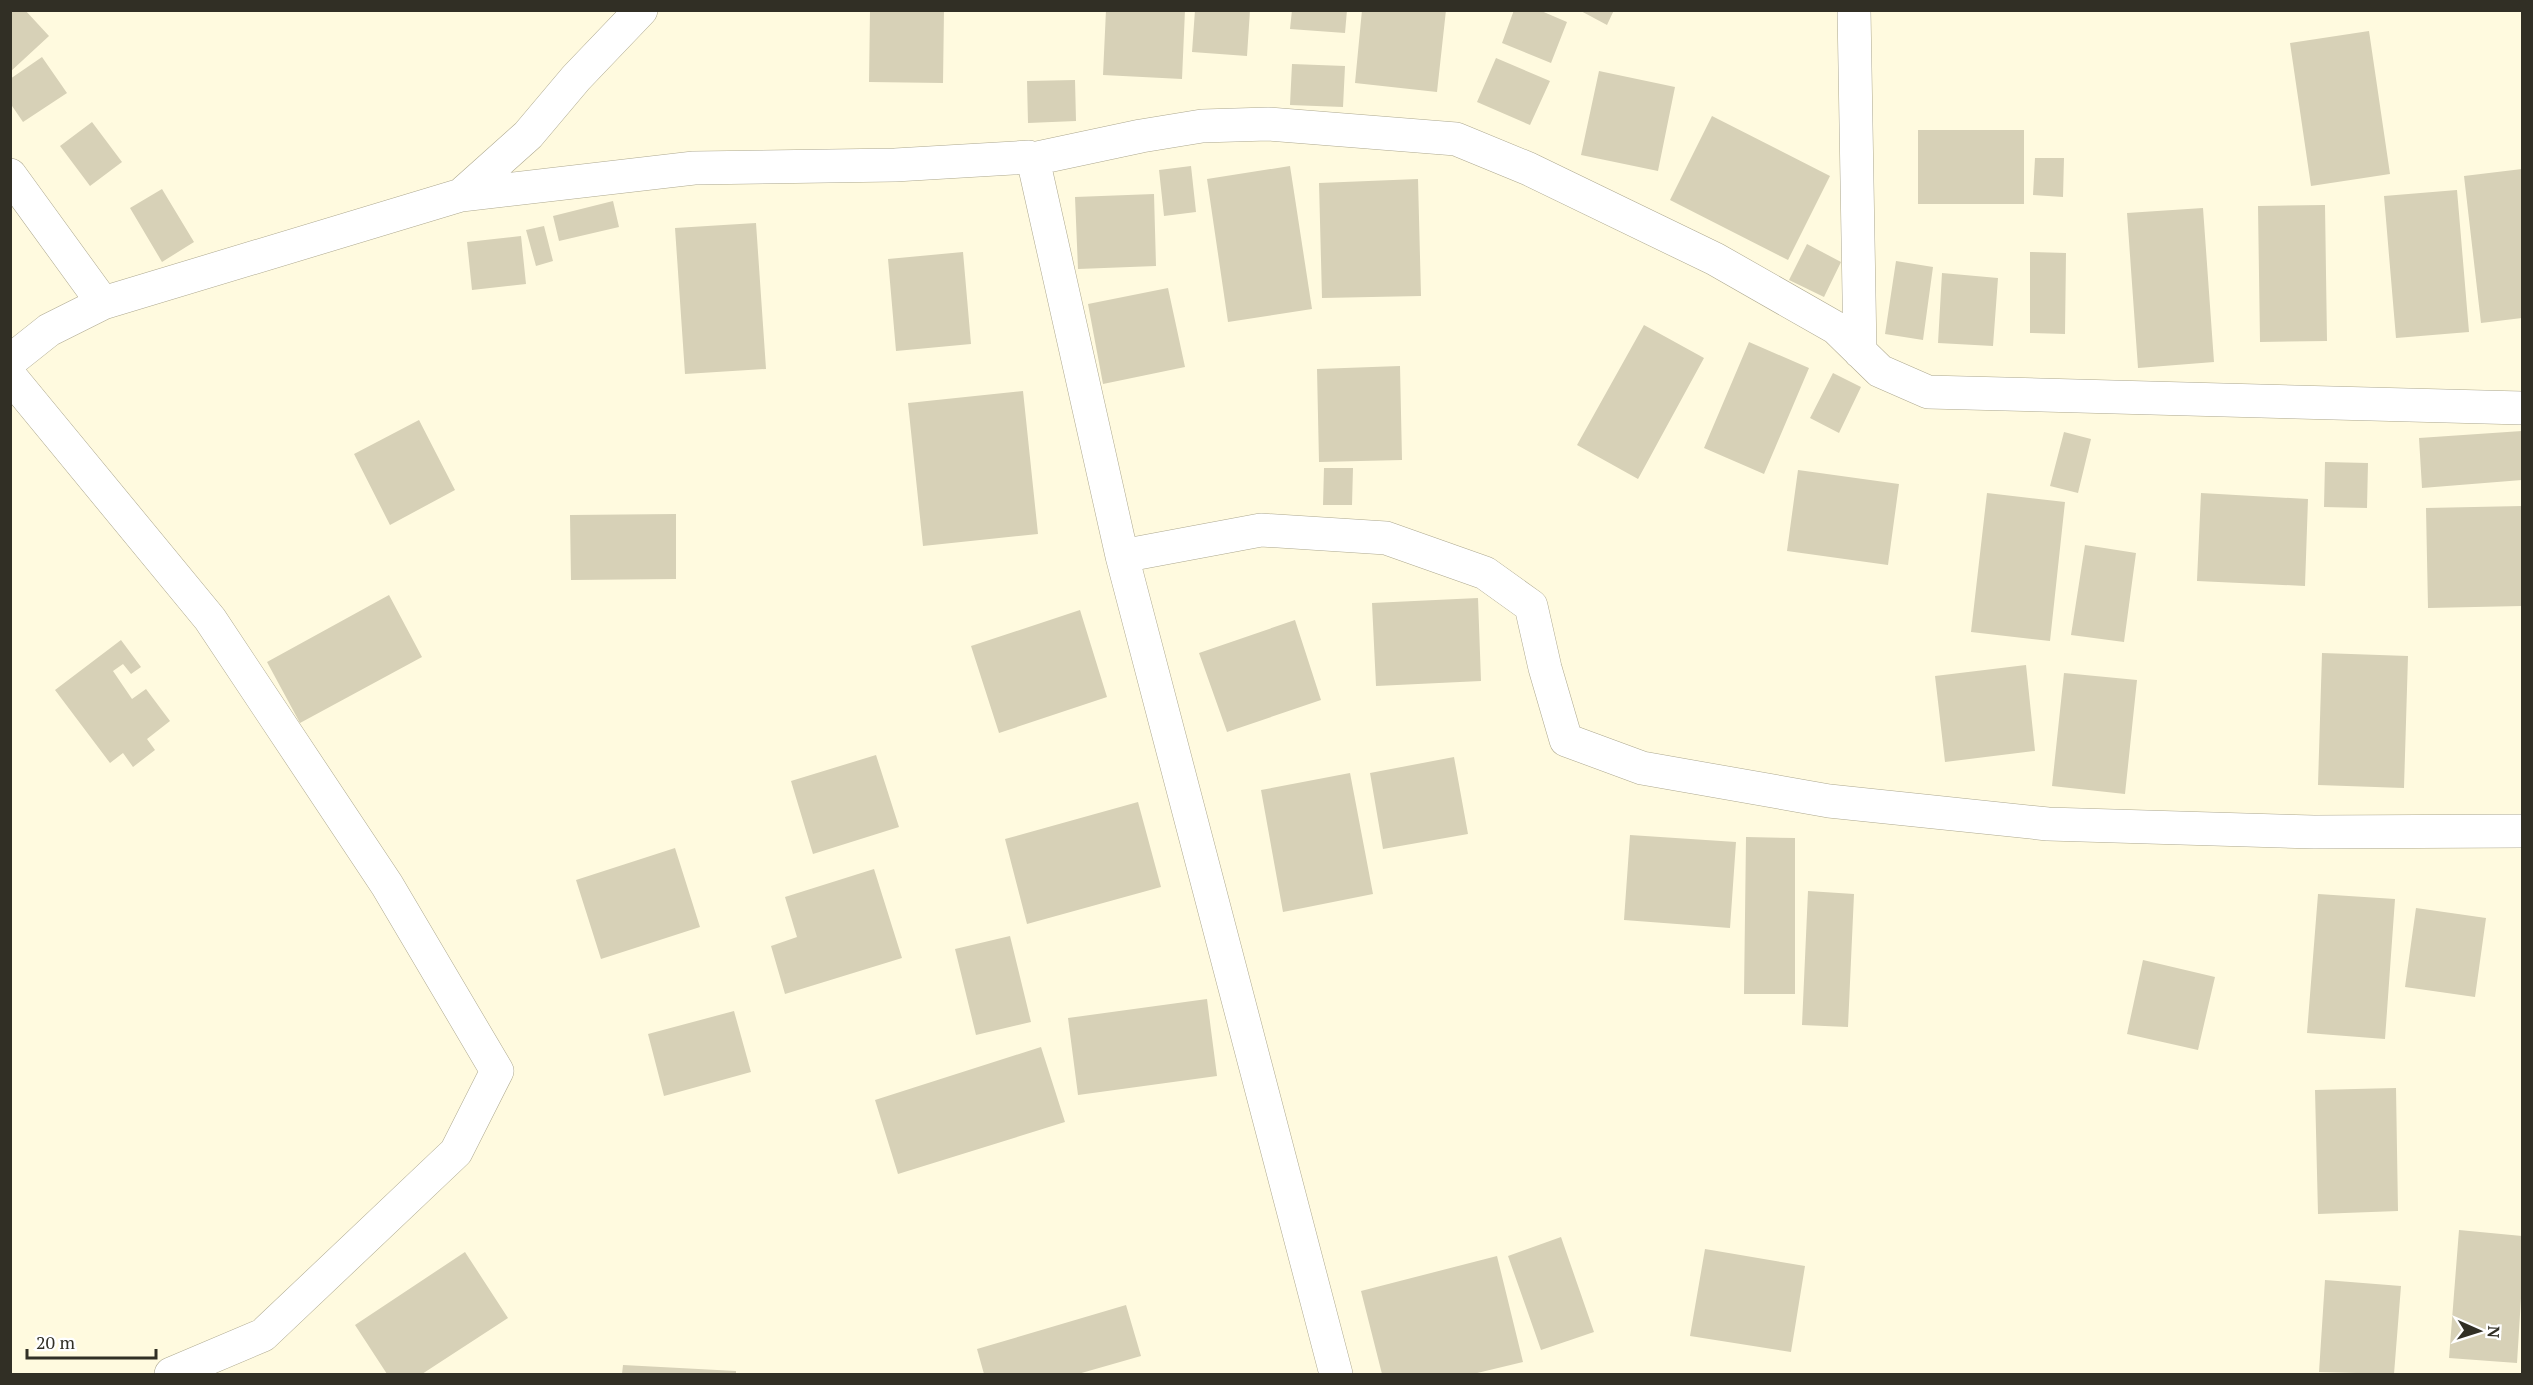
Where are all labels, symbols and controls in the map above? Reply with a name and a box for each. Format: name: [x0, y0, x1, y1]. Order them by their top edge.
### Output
north arrow: [2449, 1301, 2509, 1361]
scale bar: [27, 1322, 156, 1360]
text: N: [2483, 1325, 2505, 1338]
text: 20 m: [36, 1330, 76, 1354]

